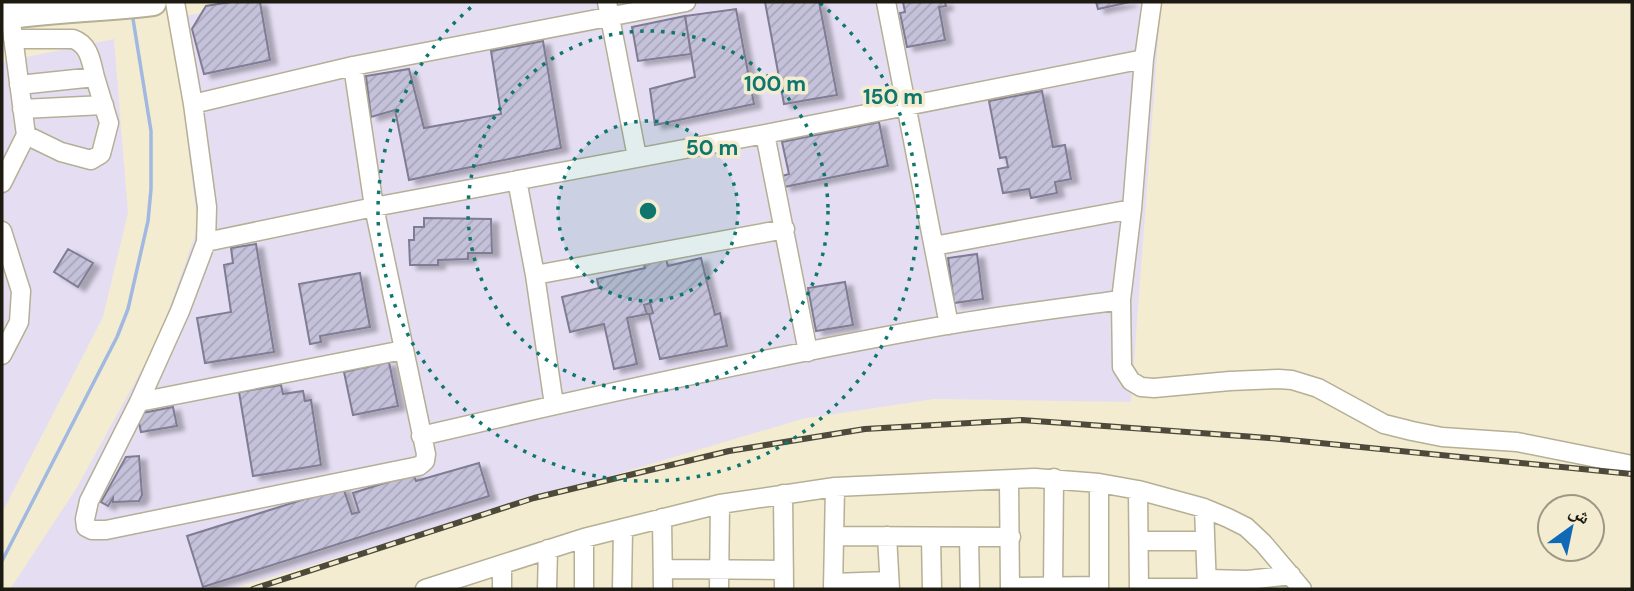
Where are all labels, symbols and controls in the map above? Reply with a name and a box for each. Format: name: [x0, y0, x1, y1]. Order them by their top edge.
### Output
text: 100 m: [744, 70, 806, 98]
text: 150 m: [863, 83, 923, 111]
text: 50 m: [686, 134, 738, 162]
centre of rings: [636, 199, 660, 223]
north arrow: [1536, 493, 1606, 563]
text: ش: [1565, 498, 1595, 530]

